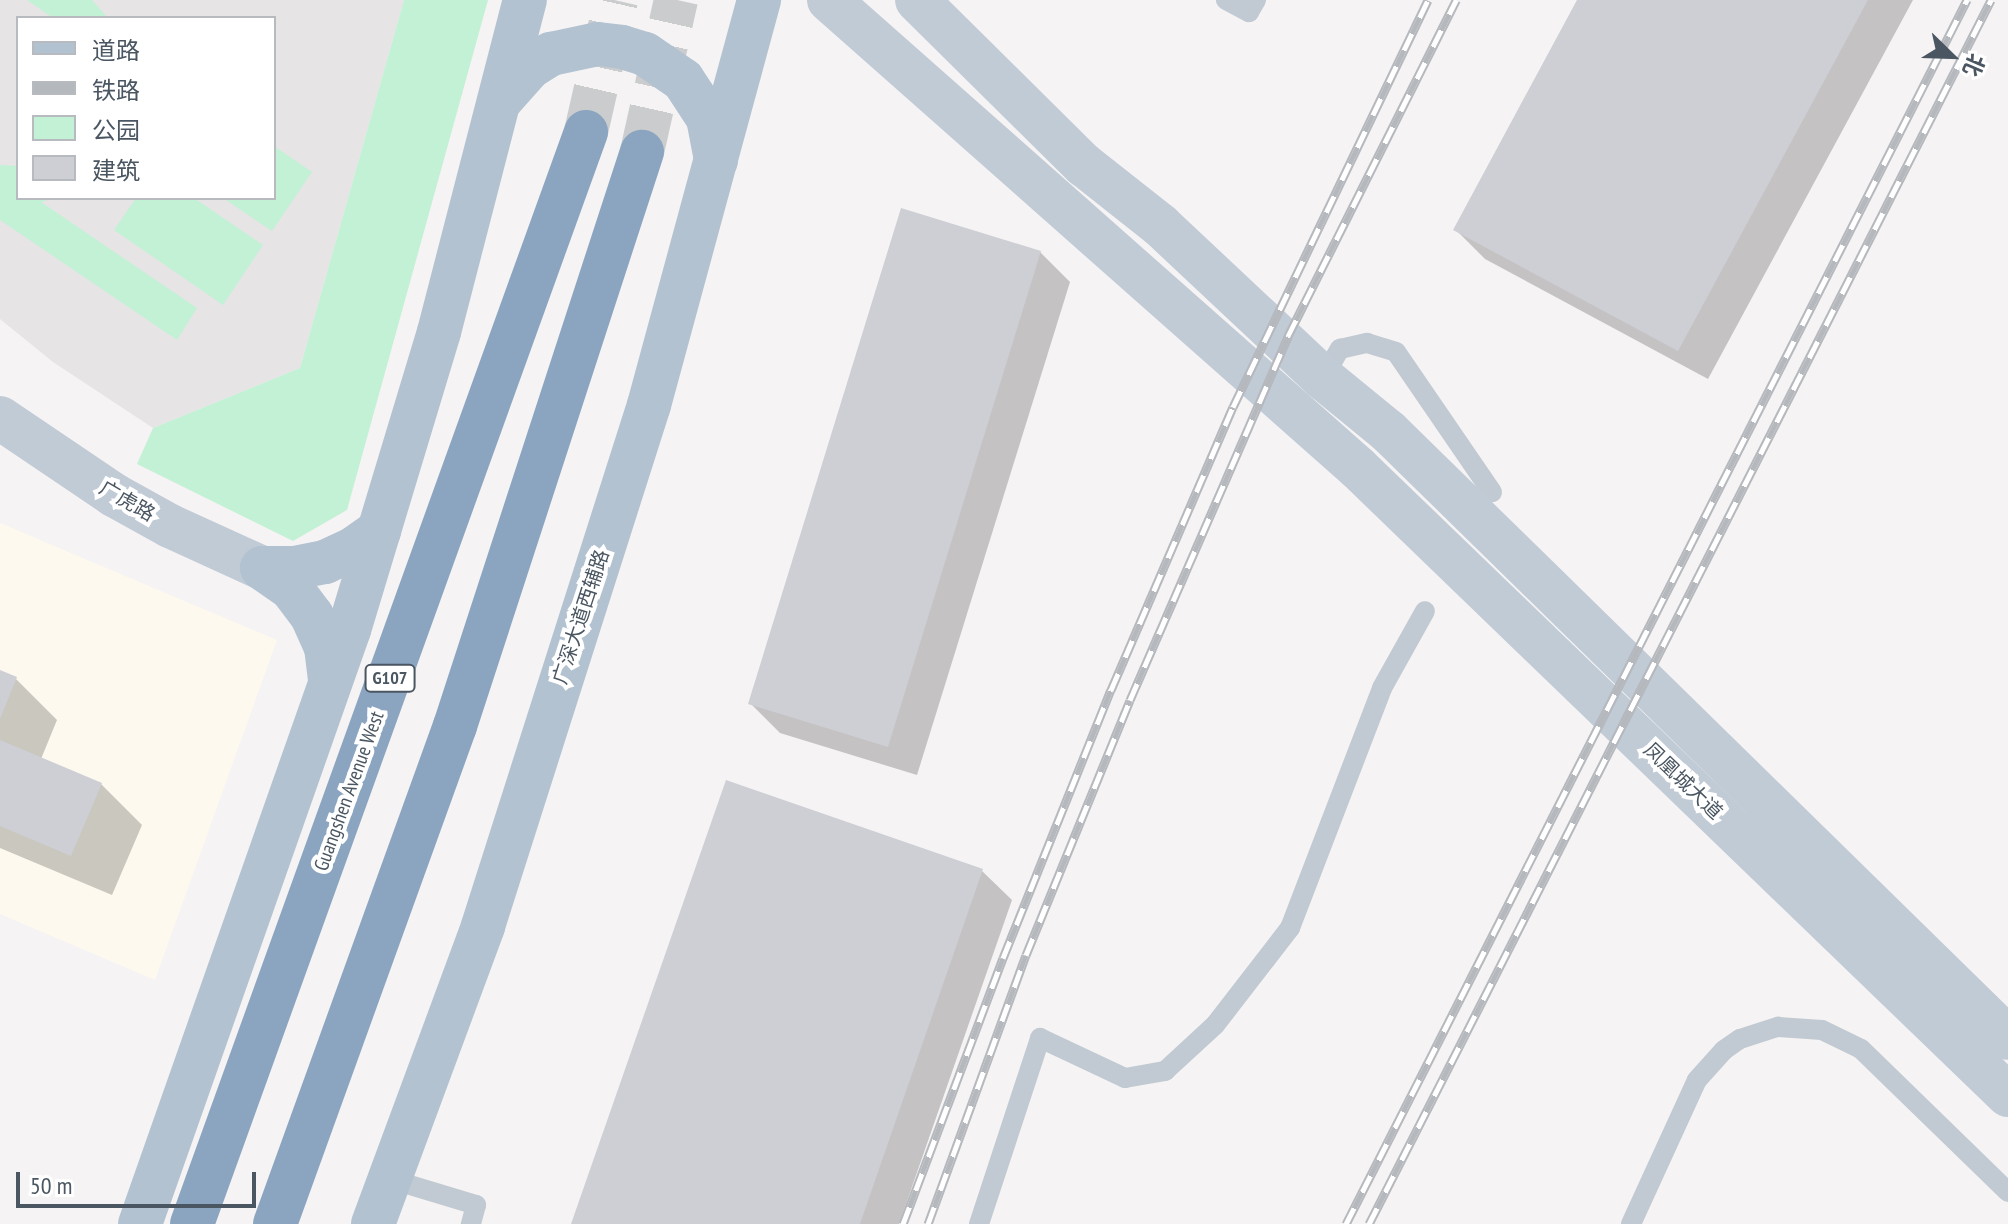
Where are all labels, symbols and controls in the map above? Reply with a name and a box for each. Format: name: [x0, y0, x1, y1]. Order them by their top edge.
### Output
legend: [16, 16, 276, 200]
north arrow: [1912, 16, 1992, 96]
text: 道路: [92, 35, 140, 66]
text: 北: [1957, 50, 1991, 81]
text: 铁路: [92, 75, 140, 106]
text: 公园: [92, 115, 140, 146]
text: 建筑: [92, 155, 140, 186]
street label: 广虎路: [95, 476, 159, 526]
street label: 广深大道西辅路: [548, 547, 614, 687]
road number: G107: [364, 664, 416, 692]
street label: Guangshen Avenue West: [309, 708, 389, 874]
street label: 凤凰城大道: [1639, 738, 1727, 824]
scale bar: [20, 1156, 260, 1206]
text: 50 m: [30, 1170, 72, 1201]

